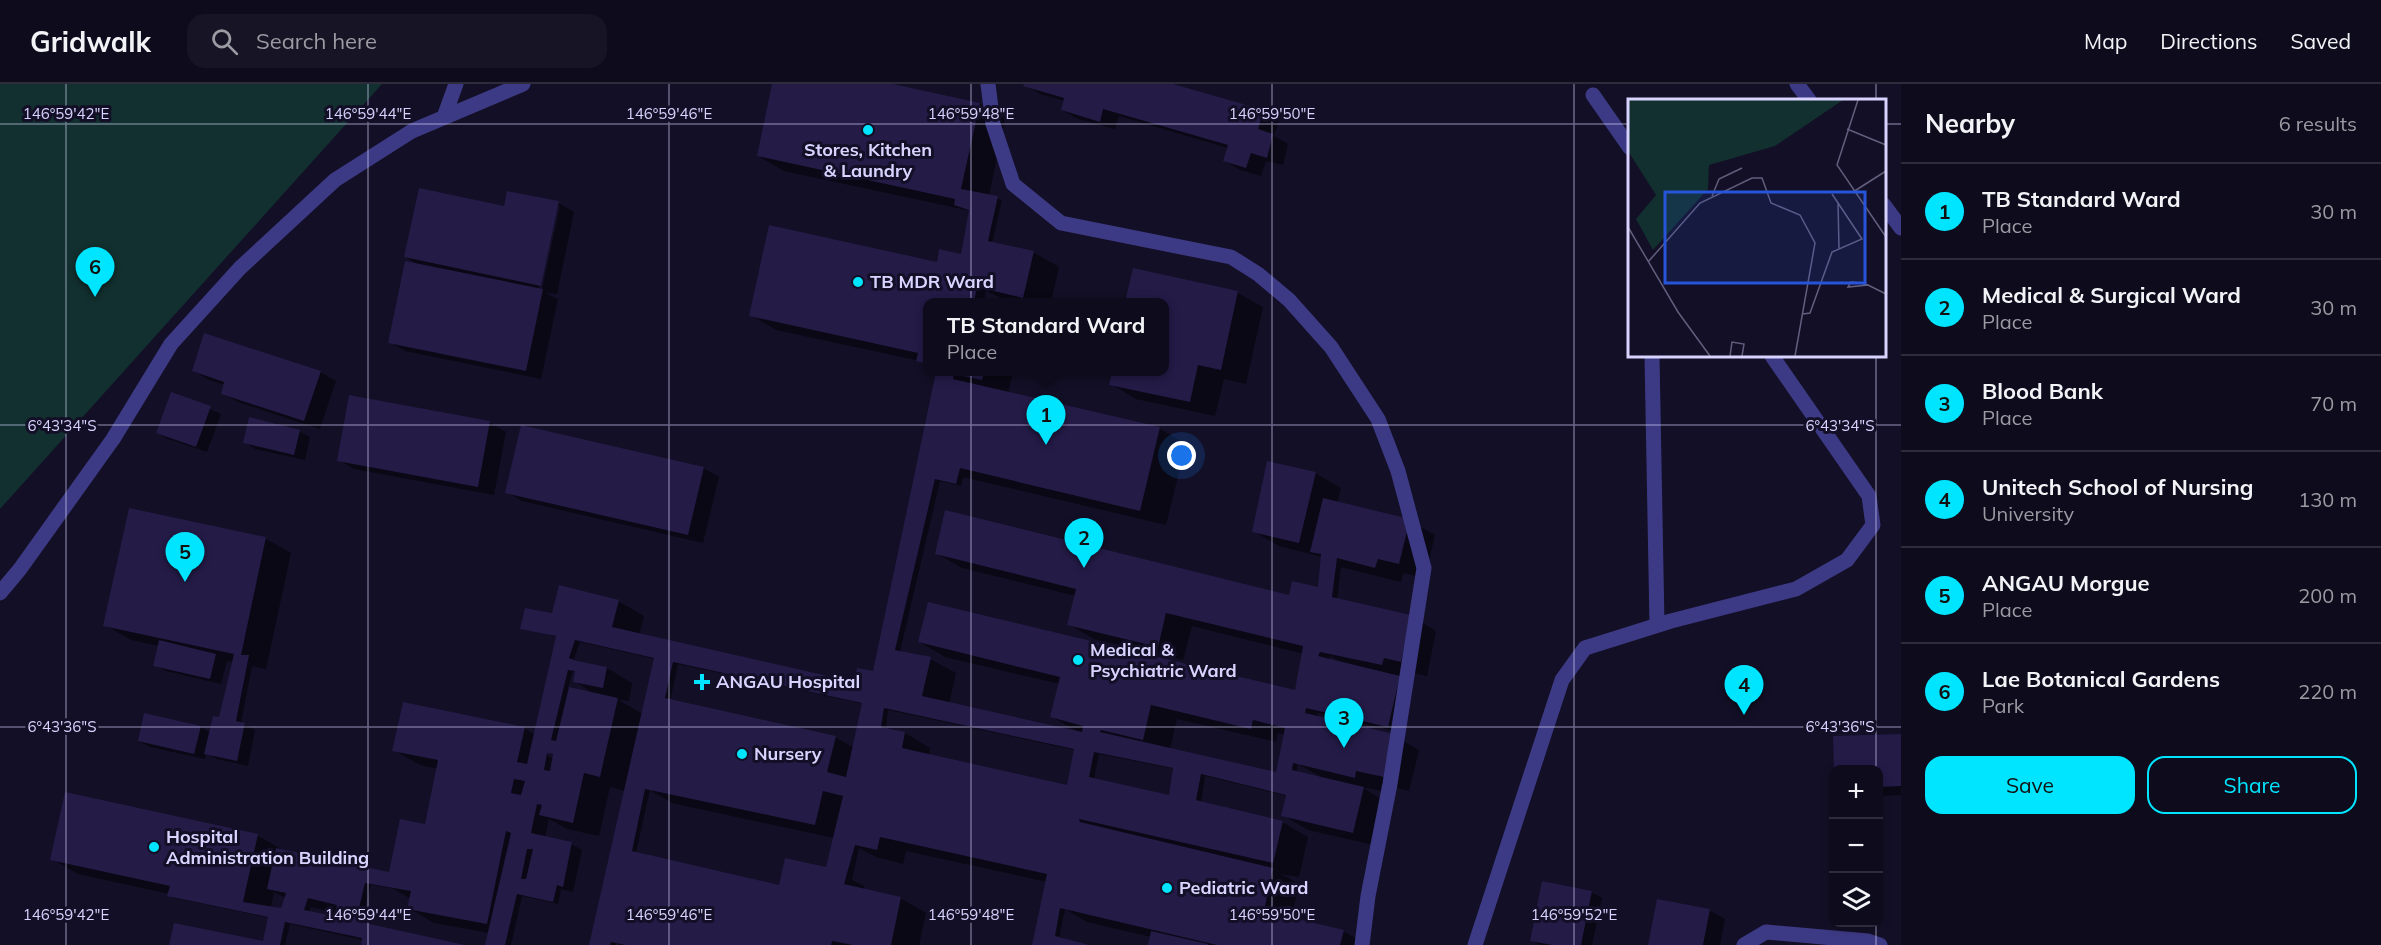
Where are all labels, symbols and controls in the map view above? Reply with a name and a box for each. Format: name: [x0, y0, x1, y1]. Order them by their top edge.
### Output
search box: [187, 14, 607, 68]
text: Gridwalk: [30, 24, 151, 59]
icon: search: [208, 25, 241, 58]
text: Search here: [256, 27, 377, 55]
text: Map: [2084, 28, 2127, 54]
text: Directions: [2160, 28, 2257, 54]
text: Saved: [2290, 28, 2351, 54]
inset map: [1628, 99, 1886, 357]
text: 146°59'42"E: [23, 104, 109, 123]
text: 146°59'44"E: [325, 104, 411, 123]
text: 146°59'46"E: [626, 104, 712, 123]
text: 146°59'48"E: [928, 104, 1014, 123]
text: 146°59'50"E: [1229, 104, 1315, 123]
text: Nearby: [1925, 107, 2015, 140]
text: 6 results: [2279, 111, 2357, 136]
marker: Stores, Kitchen & Laundry: [861, 123, 875, 137]
place label: Stores, Kitchen & Laundry: [804, 138, 932, 182]
text: TB Standard Ward: [1982, 185, 2181, 213]
text: 1: [1939, 199, 1951, 224]
text: 30 m: [2310, 199, 2357, 224]
text: Place: [1982, 213, 2032, 238]
pin: 6: [76, 248, 115, 297]
place label: TB MDR Ward: [870, 270, 994, 293]
marker: TB MDR Ward: [851, 275, 865, 289]
text: Medical & Surgical Ward: [1982, 281, 2241, 309]
text: 2: [1939, 295, 1951, 320]
text: 30 m: [2310, 295, 2357, 320]
popup: [923, 298, 1169, 376]
text: Place: [1982, 309, 2032, 334]
text: TB Standard Ward: [947, 311, 1145, 339]
text: Place: [947, 339, 997, 364]
text: Blood Bank: [1982, 377, 2103, 405]
text: 3: [1939, 391, 1951, 416]
text: 70 m: [2310, 391, 2357, 416]
pin: 1: [1026, 396, 1066, 445]
text: Place: [1982, 405, 2032, 430]
text: 6°43'34"S: [27, 416, 97, 435]
text: 6°43'34"S: [1805, 416, 1875, 435]
your location: [1167, 441, 1196, 470]
text: Unitech School of Nursing: [1982, 473, 2253, 501]
text: 4: [1939, 487, 1951, 512]
text: 130 m: [2298, 487, 2357, 512]
text: University: [1982, 501, 2074, 526]
pin: 2: [1064, 518, 1104, 568]
pin: 5: [166, 532, 204, 582]
text: ANGAU Morgue: [1982, 569, 2150, 597]
text: 5: [1939, 583, 1951, 608]
text: 200 m: [2298, 583, 2357, 608]
text: Place: [1982, 597, 2032, 622]
place label: Medical & Psychiatric Ward: [1090, 638, 1237, 682]
marker: Medical & Psychiatric Ward: [1071, 653, 1085, 667]
text: Lae Botanical Gardens: [1982, 665, 2220, 693]
pin: 4: [1724, 666, 1764, 715]
place label: ANGAU Hospital: [716, 670, 860, 693]
marker: ANGAU Hospital: [693, 673, 711, 691]
text: 6: [1939, 679, 1951, 704]
text: 220 m: [2298, 679, 2357, 704]
text: Park: [1982, 693, 2024, 718]
pin: 3: [1324, 698, 1364, 748]
text: 6°43'36"S: [27, 717, 97, 736]
text: 6°43'36"S: [1805, 717, 1875, 736]
place label: Nursery: [754, 742, 822, 765]
marker: Nursery: [735, 747, 749, 761]
button: Save: [1925, 756, 2135, 814]
button: Share: [2147, 756, 2357, 814]
map controls: [1829, 765, 1883, 927]
button: +: [1829, 765, 1883, 819]
button: −: [1829, 819, 1883, 873]
place label: Hospital Administration Building: [166, 825, 369, 869]
marker: Hospital Administration Building: [147, 840, 161, 854]
button: layers: [1829, 873, 1883, 927]
place label: Pediatric Ward: [1179, 876, 1308, 899]
marker: Pediatric Ward: [1160, 881, 1174, 895]
text: 146°59'42"E: [23, 905, 109, 924]
text: 146°59'44"E: [325, 905, 411, 924]
text: 146°59'46"E: [626, 905, 712, 924]
text: 146°59'48"E: [928, 905, 1014, 924]
text: 146°59'50"E: [1229, 905, 1315, 924]
text: 146°59'52"E: [1531, 905, 1617, 924]

